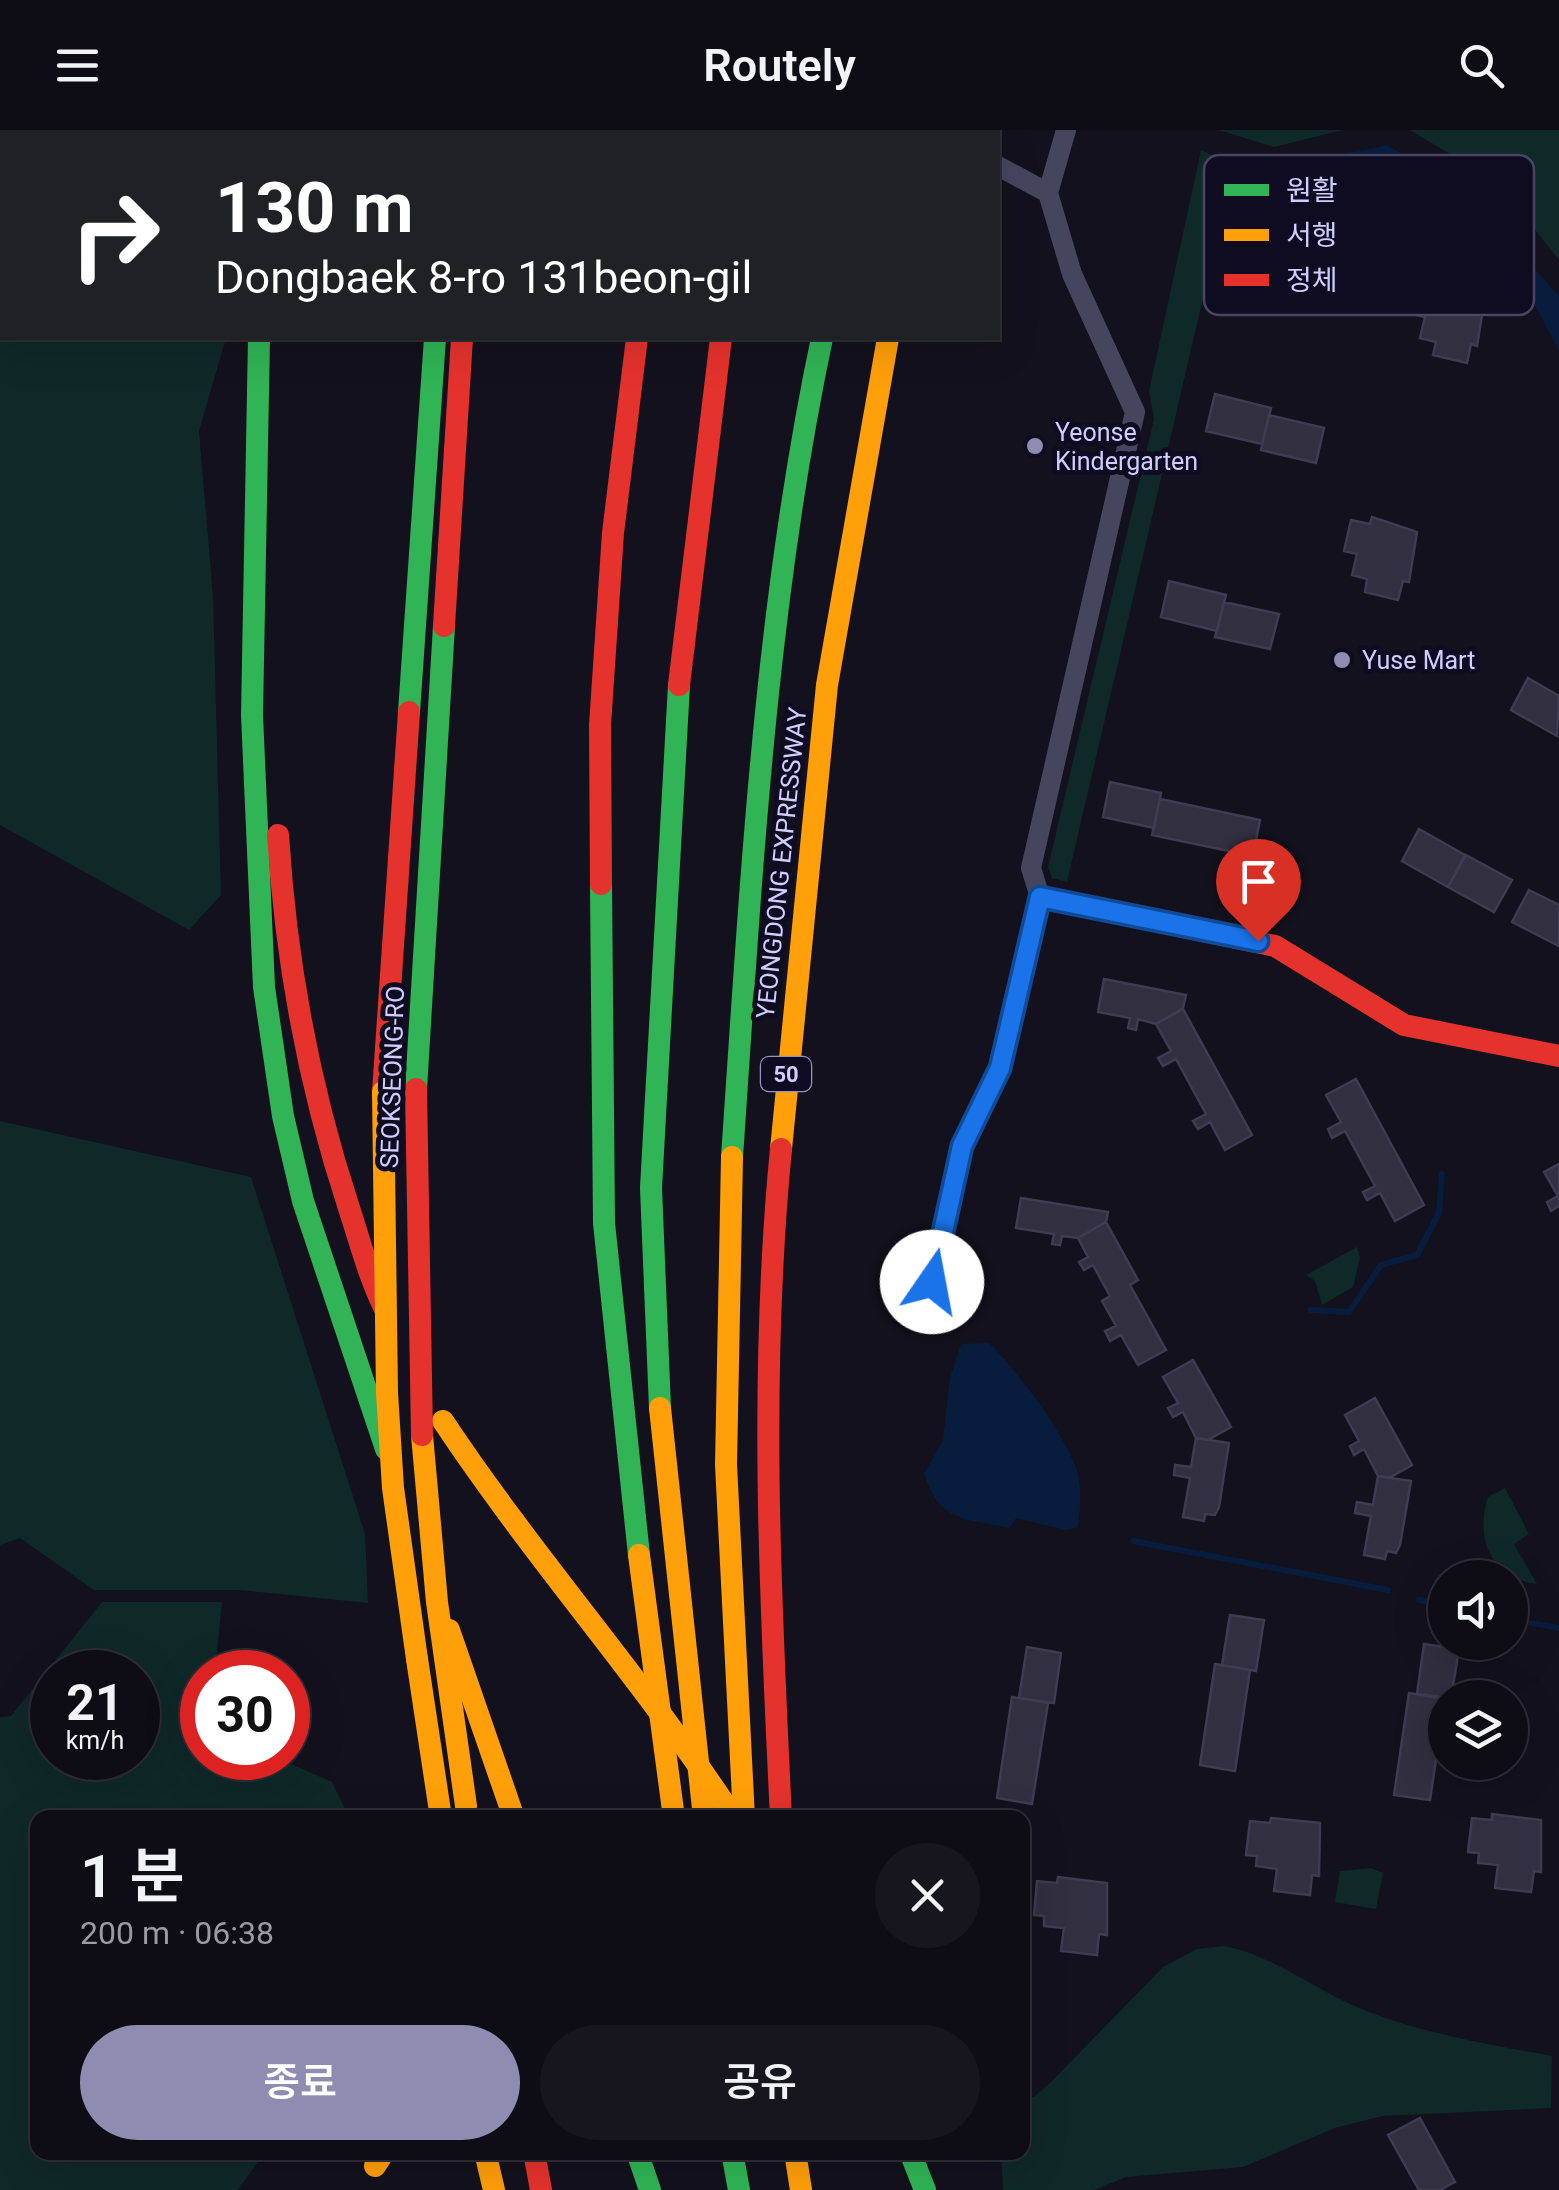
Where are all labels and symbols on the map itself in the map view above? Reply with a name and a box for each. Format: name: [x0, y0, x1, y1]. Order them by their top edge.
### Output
legend: [1204, 155, 1534, 315]
text: 원활: [1286, 174, 1338, 207]
text: 서행: [1286, 219, 1338, 252]
text: 정체: [1286, 264, 1338, 297]
place label: Yeonse Kindergarten: [1055, 418, 1198, 476]
marker: Yeonse Kindergarten: [1024, 435, 1046, 457]
place label: Yuse Mart: [1362, 646, 1475, 675]
marker: Yuse Mart: [1331, 649, 1353, 671]
street label: YEONGDONG EXPRESSWAY: [751, 706, 812, 1020]
pin: [1216, 839, 1301, 942]
street label: SEOKSEONG-RO: [375, 985, 410, 1169]
road number: 50: [761, 1057, 811, 1091]
position arrow: [880, 1230, 984, 1334]
speed limit sign: 30: [180, 1650, 310, 1780]

